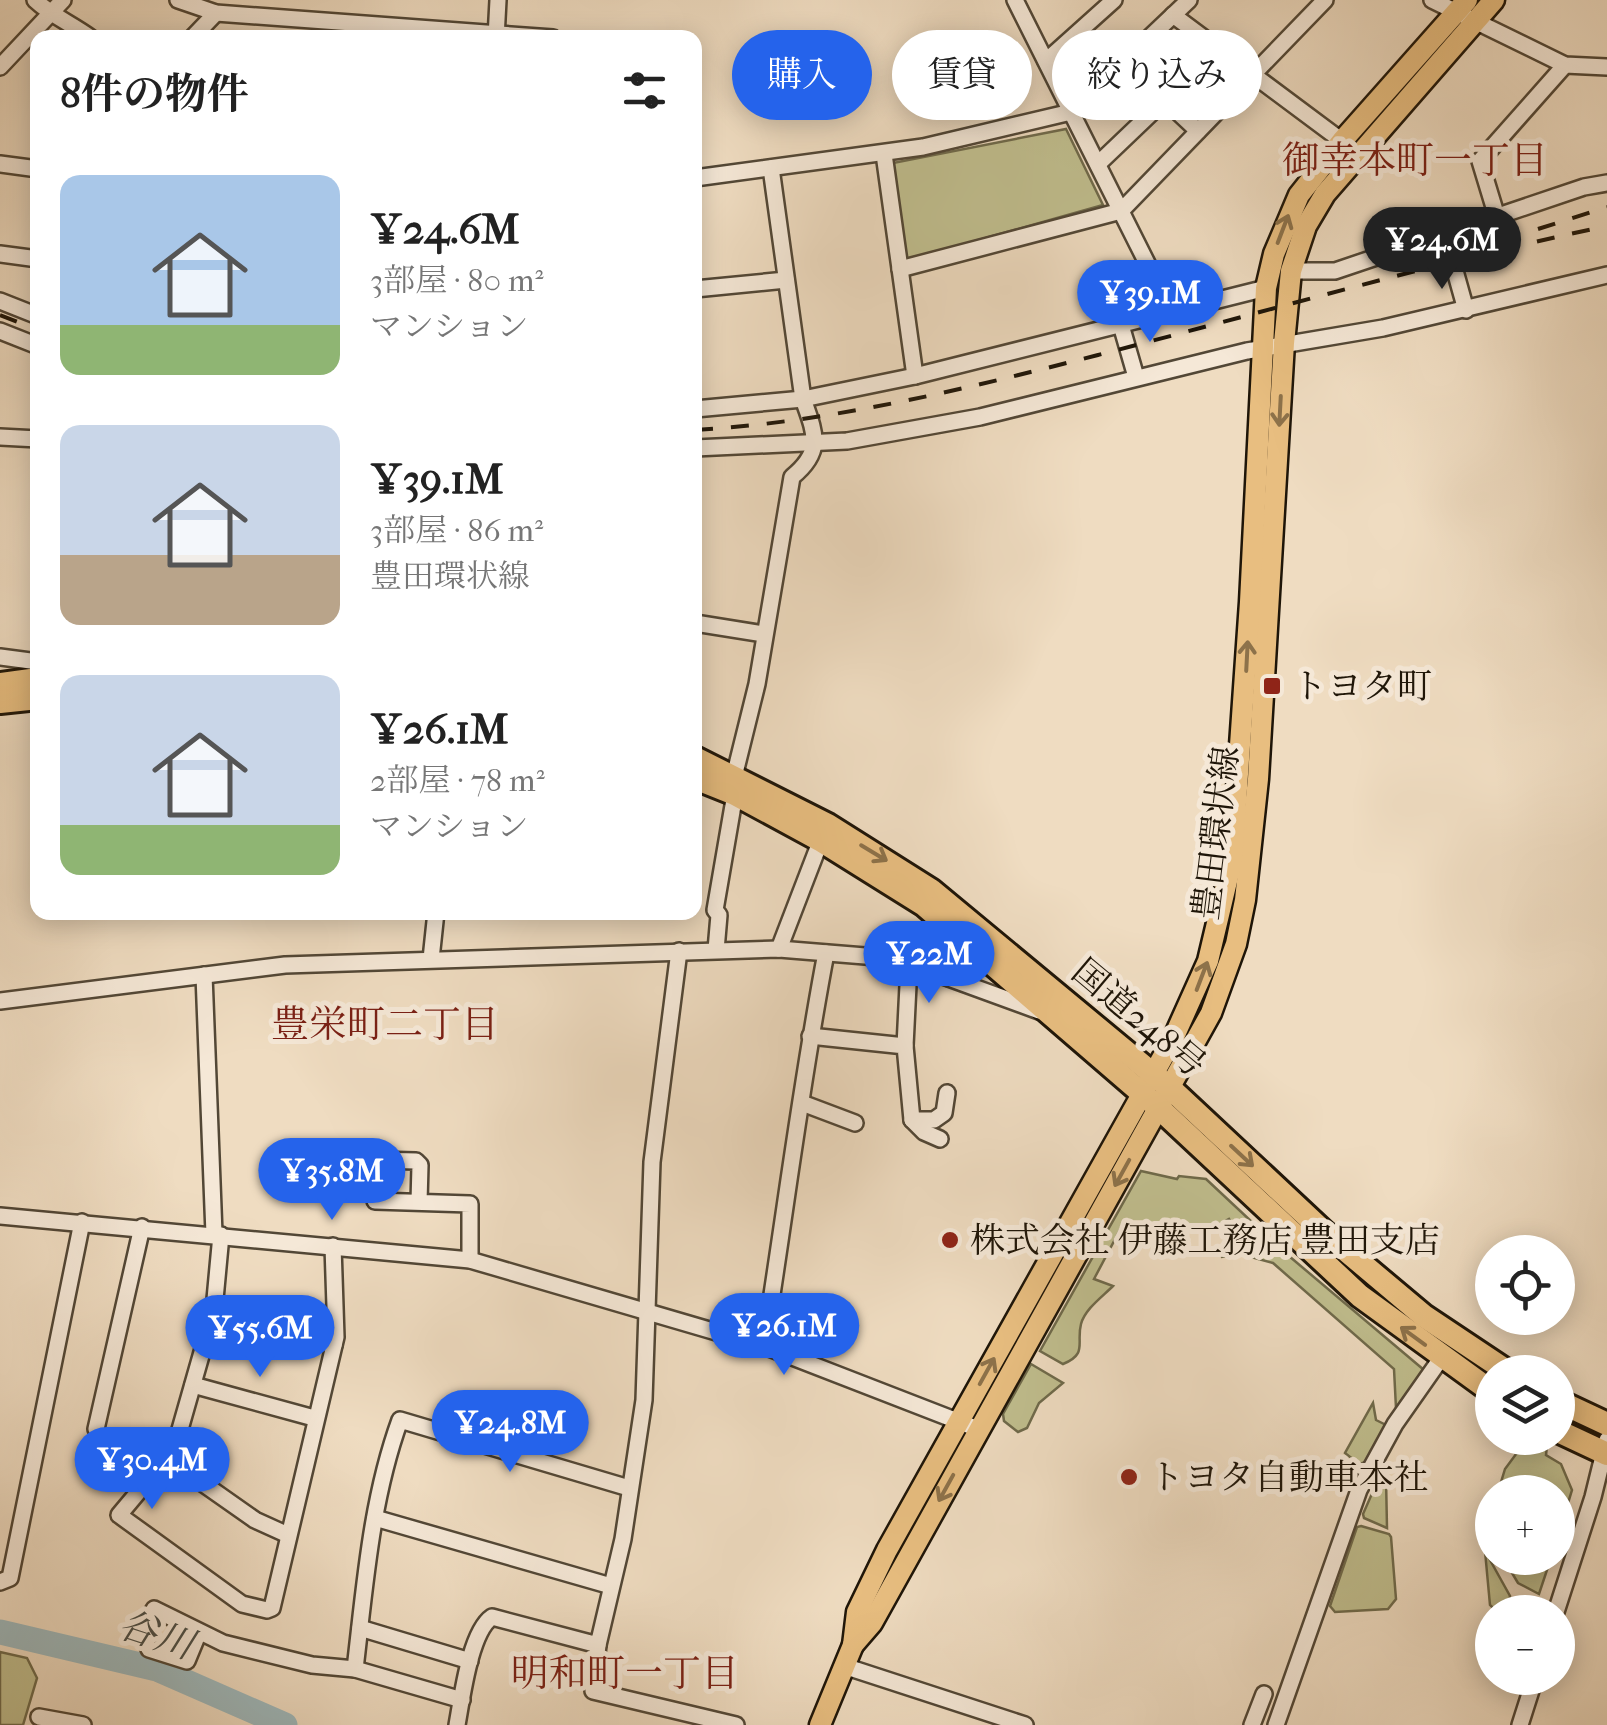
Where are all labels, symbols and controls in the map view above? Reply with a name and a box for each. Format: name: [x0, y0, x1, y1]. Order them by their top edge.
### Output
chip: 購入: [732, 30, 872, 120]
chip: 賃貸: [892, 30, 1032, 120]
chip: 絞り込み: [1052, 30, 1262, 120]
icon: filters: [617, 63, 672, 118]
text: 8件の物件: [60, 70, 249, 119]
district label: 御幸本町一丁目: [1282, 138, 1548, 183]
text: ¥24.6M: [370, 205, 519, 254]
pin: ¥24.6M: [1361, 207, 1523, 292]
icon: home: [140, 215, 260, 335]
one-way arrow: [1275, 215, 1293, 246]
text: ¥24.6M: [1385, 221, 1499, 258]
pin: ¥39.1M: [1069, 260, 1231, 345]
text: 3部屋 · 80 m²: [370, 262, 544, 299]
text: ¥39.1M: [1099, 274, 1201, 311]
text: マンション: [370, 308, 529, 345]
one-way arrow: [1270, 394, 1289, 426]
text: ¥39.1M: [370, 455, 503, 504]
icon: home: [140, 465, 260, 585]
text: 3部屋 · 86 m²: [370, 512, 543, 549]
text: 豊田環状線: [370, 558, 530, 595]
one-way arrow: [1238, 641, 1257, 673]
place label: トヨタ町: [1292, 666, 1432, 707]
marker: トヨタ町: [1261, 675, 1283, 697]
text: ¥26.1M: [370, 705, 509, 754]
icon: home: [140, 715, 260, 835]
street label: 豊田環状線: [1185, 744, 1247, 922]
text: 2部屋 · 78 m²: [370, 762, 545, 799]
text: マンション: [370, 808, 529, 845]
one-way arrow: [859, 843, 888, 863]
pin: ¥22M: [870, 921, 988, 1006]
text: ¥22M: [885, 935, 973, 972]
street label: 国道248号: [1064, 950, 1214, 1086]
one-way arrow: [1194, 962, 1212, 993]
district label: 豊栄町二丁目: [271, 1002, 499, 1047]
pin: ¥35.8M: [251, 1138, 413, 1223]
one-way arrow: [1229, 1144, 1253, 1168]
text: ¥35.8M: [280, 1152, 384, 1189]
one-way arrow: [1111, 1158, 1131, 1188]
place label: 株式会社 伊藤工務店 豊田支店: [970, 1220, 1440, 1261]
marker: 株式会社 伊藤工務店 豊田支店: [939, 1229, 961, 1251]
map controls: [1475, 1235, 1575, 1695]
button: locate: [1475, 1235, 1575, 1335]
pin: ¥26.1M: [703, 1293, 865, 1378]
pin: ¥55.6M: [179, 1295, 341, 1380]
text: ¥26.1M: [731, 1307, 837, 1344]
text: ¥55.6M: [207, 1309, 313, 1346]
one-way arrow: [1400, 1325, 1427, 1346]
button: layers: [1475, 1355, 1575, 1455]
one-way arrow: [978, 1356, 998, 1386]
pin: ¥24.8M: [429, 1390, 591, 1475]
text: ¥24.8M: [454, 1404, 566, 1441]
pin: ¥30.4M: [71, 1427, 233, 1512]
text: ¥30.4M: [97, 1441, 207, 1478]
place label: トヨタ自動車本社: [1149, 1457, 1429, 1498]
marker: トヨタ自動車本社: [1118, 1466, 1140, 1488]
one-way arrow: [935, 1472, 955, 1502]
button: +: [1475, 1475, 1575, 1575]
button: −: [1475, 1595, 1575, 1695]
water label: 谷川: [113, 1602, 203, 1669]
district label: 明和町一丁目: [511, 1651, 739, 1696]

